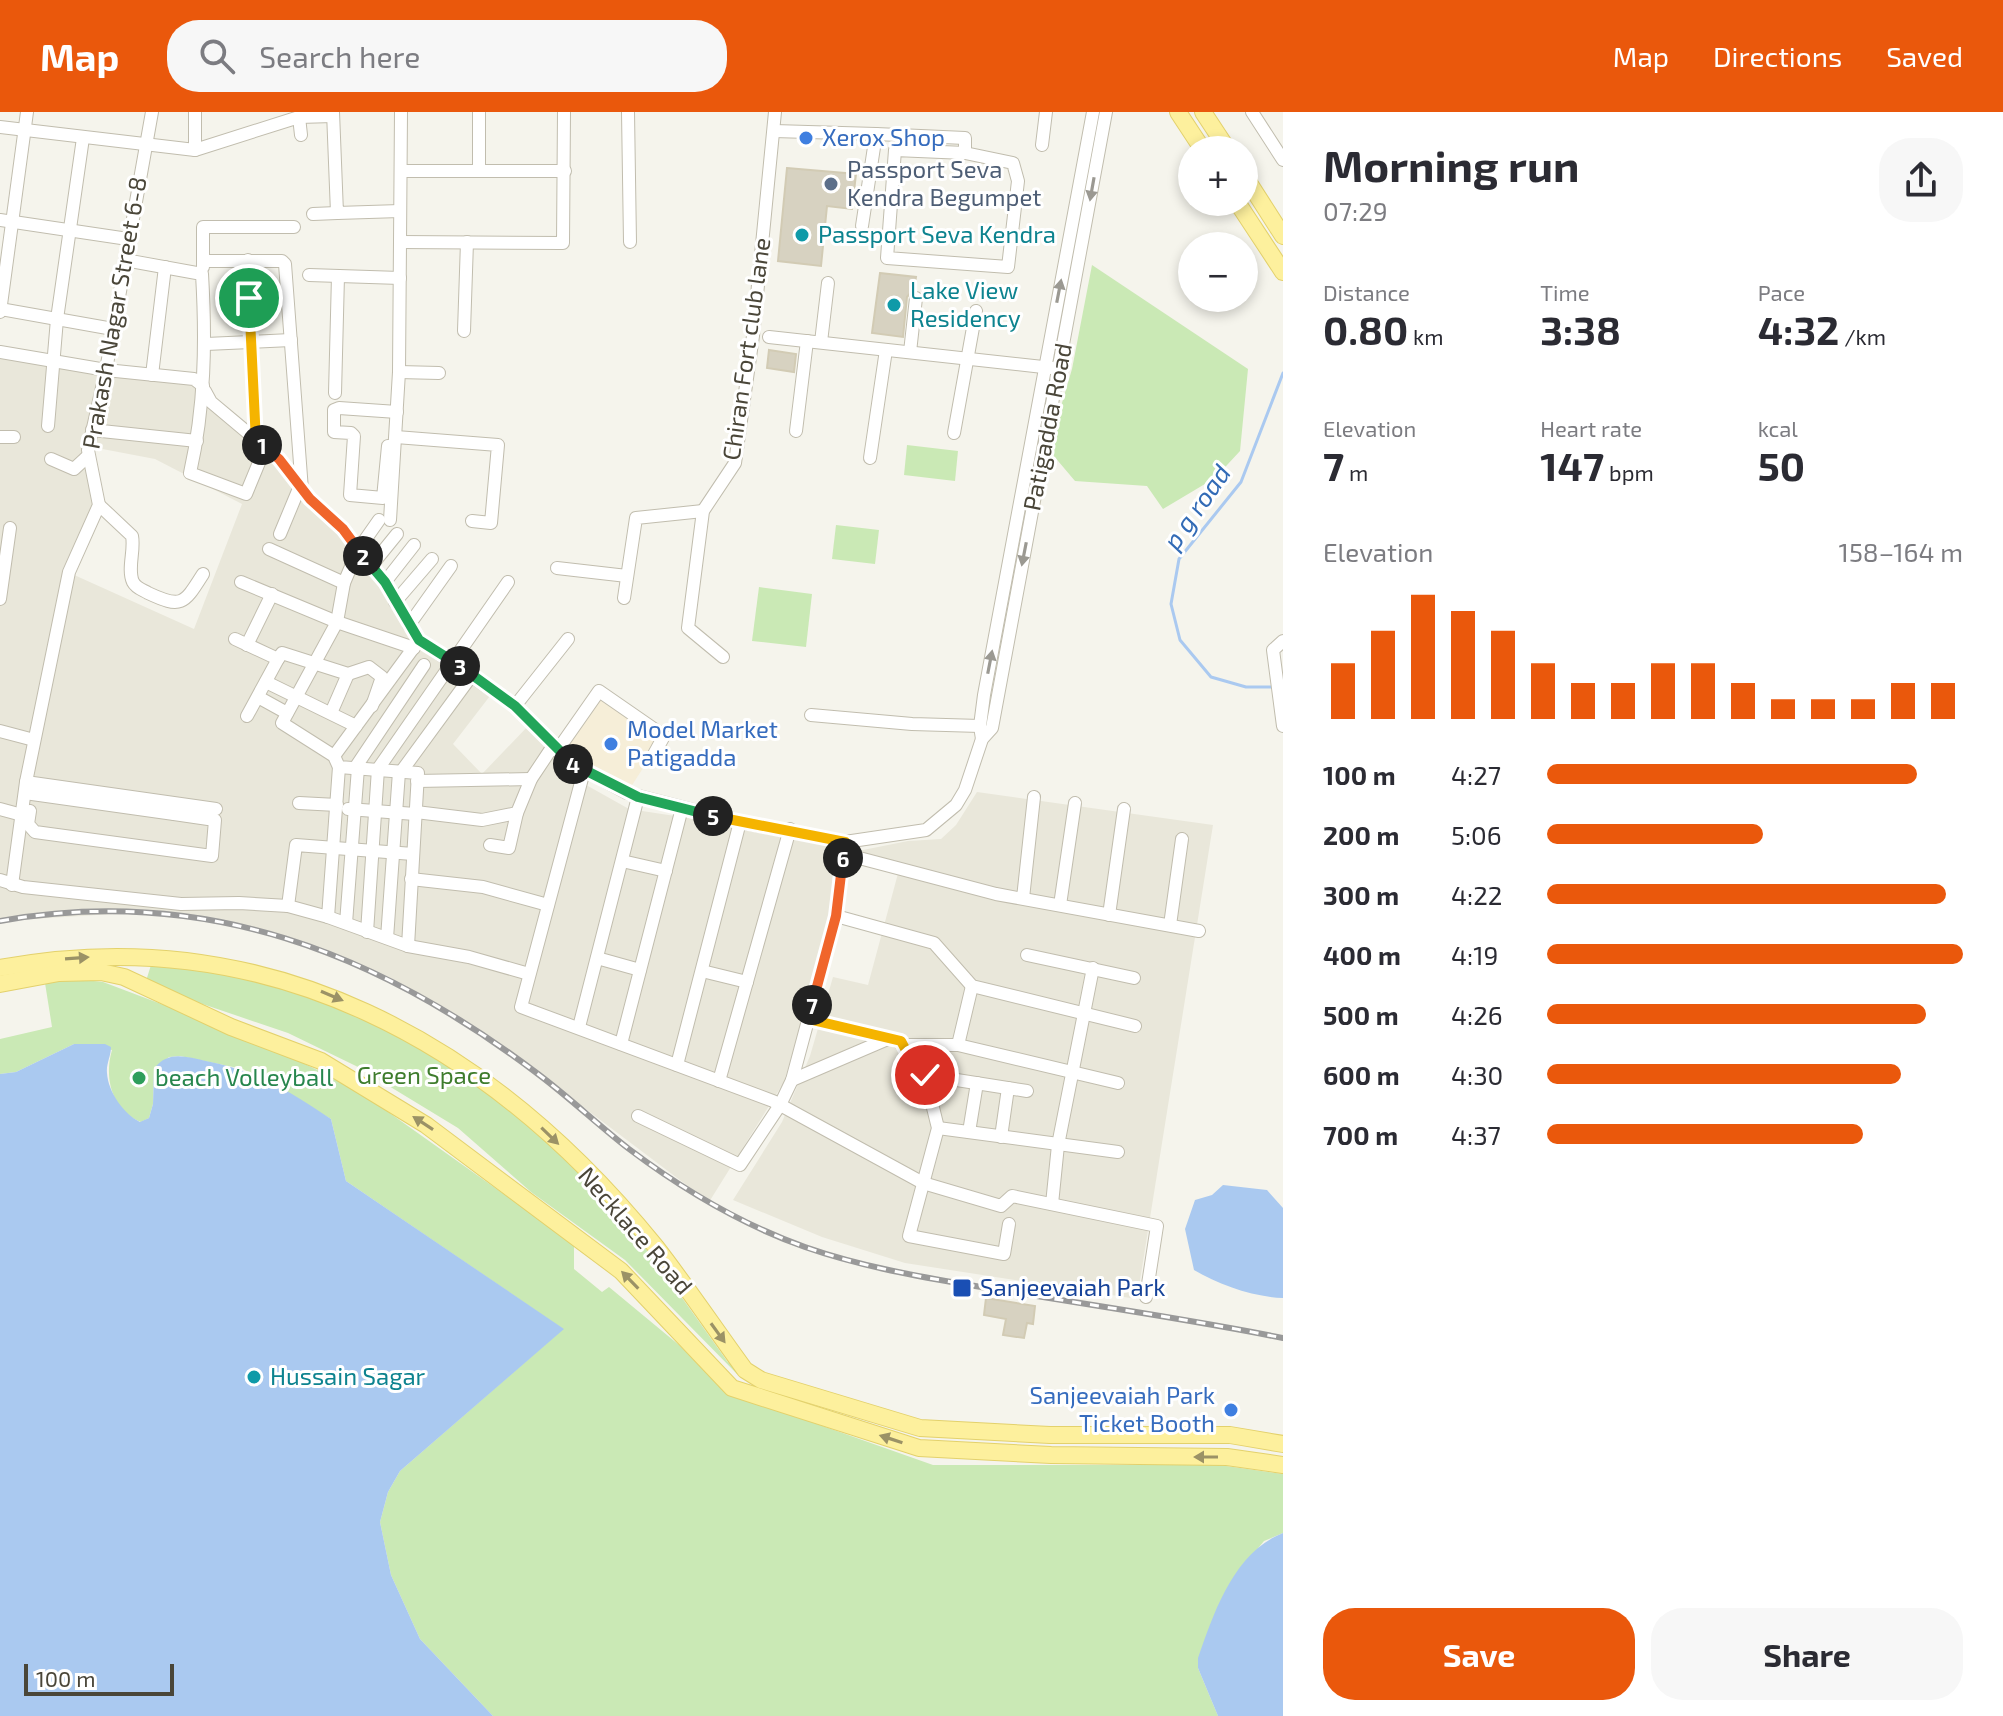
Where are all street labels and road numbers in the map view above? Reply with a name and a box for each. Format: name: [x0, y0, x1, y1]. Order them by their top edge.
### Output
street label: Prakash Nagar Street 6-8: [75, 174, 152, 451]
street label: Chiran Fort club lane: [716, 236, 776, 462]
street label: Patigadda Road: [1016, 340, 1077, 513]
street label: Necklace Road: [573, 1160, 699, 1300]

